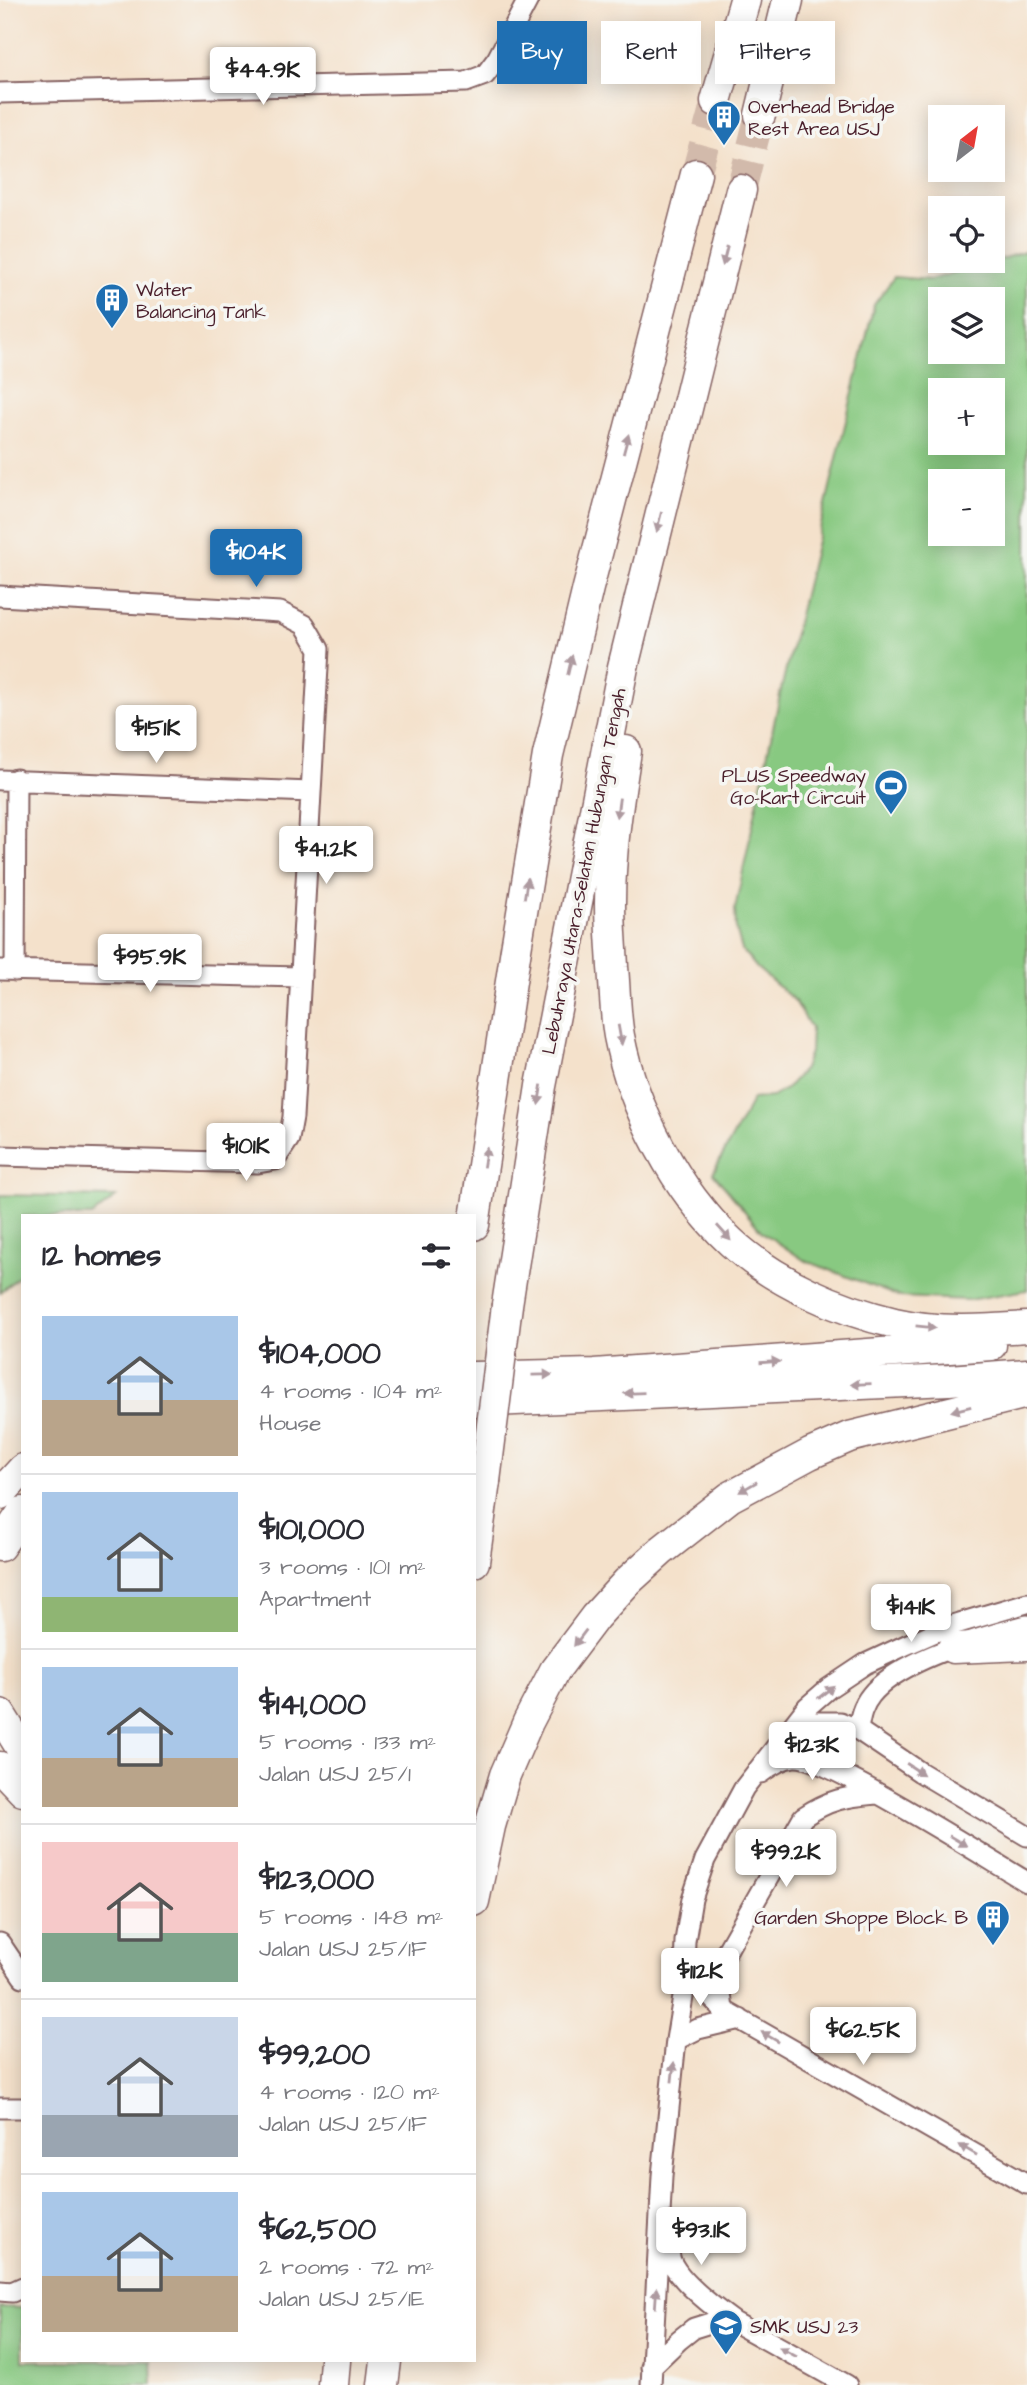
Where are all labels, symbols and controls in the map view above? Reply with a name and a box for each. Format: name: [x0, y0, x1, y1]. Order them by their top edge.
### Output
chip: Buy: [497, 21, 587, 84]
chip: Rent: [601, 21, 701, 84]
chip: Filters: [715, 21, 835, 84]
pin: $44.9K: [206, 48, 320, 107]
text: $44.9K: [226, 54, 300, 86]
place label: Overhead Bridge Rest Area USJ: [748, 94, 895, 143]
building icon: Overhead Bridge Rest Area USJ: [705, 98, 743, 147]
north arrow: [928, 105, 1004, 182]
map controls: [928, 105, 1005, 546]
button: locate: [928, 196, 1005, 273]
one-way arrow: [719, 245, 730, 267]
place label: Water Balancing Tank: [136, 277, 266, 327]
building icon: Water Balancing Tank: [93, 281, 131, 330]
button: layers: [928, 287, 1005, 364]
button: +: [928, 378, 1005, 455]
one-way arrow: [621, 433, 632, 455]
button: −: [928, 469, 1005, 546]
one-way arrow: [653, 511, 664, 533]
pin: $104K: [207, 530, 305, 589]
text: $104K: [226, 536, 286, 568]
one-way arrow: [565, 654, 576, 676]
street label: Lebuhraya Utara–Selatan Hubungan Tengah: [536, 685, 634, 1057]
pin: $151K: [107, 706, 205, 765]
text: $151K: [132, 712, 180, 744]
place label: PLUS Speedway Go-Kart Circuit: [722, 763, 867, 812]
sports icon: PLUS Speedway Go-Kart Circuit: [872, 767, 910, 816]
one-way arrow: [612, 797, 623, 819]
pin: $41.2K: [269, 826, 383, 886]
text: $41.2K: [295, 833, 357, 865]
one-way arrow: [521, 877, 532, 899]
pin: $95.9K: [93, 934, 207, 994]
text: $95.9K: [114, 941, 186, 973]
one-way arrow: [615, 1024, 626, 1046]
one-way arrow: [534, 1084, 545, 1106]
pin: $101K: [197, 1124, 295, 1183]
text: $101K: [222, 1130, 270, 1162]
one-way arrow: [479, 1146, 490, 1168]
one-way arrow: [715, 1225, 731, 1242]
text: 12 homes: [42, 1235, 161, 1277]
icon: filters: [417, 1237, 455, 1275]
one-way arrow: [915, 1322, 937, 1333]
text: $104,000: [259, 1333, 381, 1375]
icon: home: [98, 1344, 182, 1428]
one-way arrow: [759, 1357, 781, 1368]
one-way arrow: [532, 1370, 554, 1381]
text: 4 rooms · 104 m²: [259, 1375, 442, 1407]
one-way arrow: [850, 1378, 872, 1389]
one-way arrow: [623, 1388, 645, 1399]
one-way arrow: [949, 1404, 971, 1415]
text: House: [259, 1407, 322, 1439]
one-way arrow: [739, 1480, 758, 1493]
text: $101,000: [259, 1509, 364, 1551]
icon: home: [98, 1520, 182, 1604]
text: 3 rooms · 101 m²: [259, 1551, 426, 1583]
text: Apartment: [259, 1583, 371, 1615]
pin: $141K: [862, 1584, 960, 1644]
text: $141K: [887, 1591, 935, 1623]
one-way arrow: [573, 1628, 587, 1647]
text: $141,000: [259, 1684, 366, 1726]
one-way arrow: [817, 1685, 834, 1700]
icon: home: [98, 1695, 182, 1779]
pin: $123K: [763, 1722, 861, 1782]
text: 5 rooms · 133 m²: [259, 1726, 436, 1758]
text: $123K: [785, 1729, 839, 1761]
text: Jalan USJ 25/1: [259, 1758, 411, 1790]
one-way arrow: [905, 1762, 925, 1775]
pin: $99.2K: [729, 1829, 843, 1889]
one-way arrow: [948, 1835, 967, 1847]
text: $99.2K: [751, 1836, 821, 1868]
text: $123,000: [259, 1859, 374, 1901]
icon: home: [98, 1870, 182, 1954]
building icon: Garden Shoppe Block B: [974, 1898, 1012, 1947]
text: 5 rooms · 148 m²: [259, 1901, 443, 1933]
place label: Garden Shoppe Block B: [754, 1905, 968, 1932]
text: Jalan USJ 25/1F: [259, 1933, 427, 1965]
pin: $112K: [651, 1948, 749, 2008]
text: $112K: [677, 1955, 723, 1987]
pin: $62.5K: [806, 2008, 920, 2067]
text: $62.5K: [826, 2014, 900, 2046]
one-way arrow: [761, 2031, 780, 2043]
text: $99,200: [259, 2034, 370, 2076]
icon: home: [98, 2045, 182, 2129]
one-way arrow: [668, 2061, 679, 2083]
text: 4 rooms · 120 m²: [259, 2076, 440, 2108]
text: Jalan USJ 25/1F: [259, 2108, 427, 2140]
one-way arrow: [958, 2144, 977, 2156]
pin: $93.1K: [644, 2208, 758, 2267]
text: $62,500: [259, 2209, 376, 2251]
text: $93.1K: [672, 2214, 730, 2246]
icon: home: [98, 2220, 182, 2304]
text: 2 rooms · 72 m²: [259, 2251, 434, 2283]
text: Jalan USJ 25/1E: [259, 2283, 424, 2315]
one-way arrow: [651, 2287, 662, 2309]
school or university icon: SMK USJ 23: [707, 2307, 745, 2356]
place label: SMK USJ 23: [750, 2314, 858, 2341]
one-way arrow: [778, 2346, 797, 2358]

